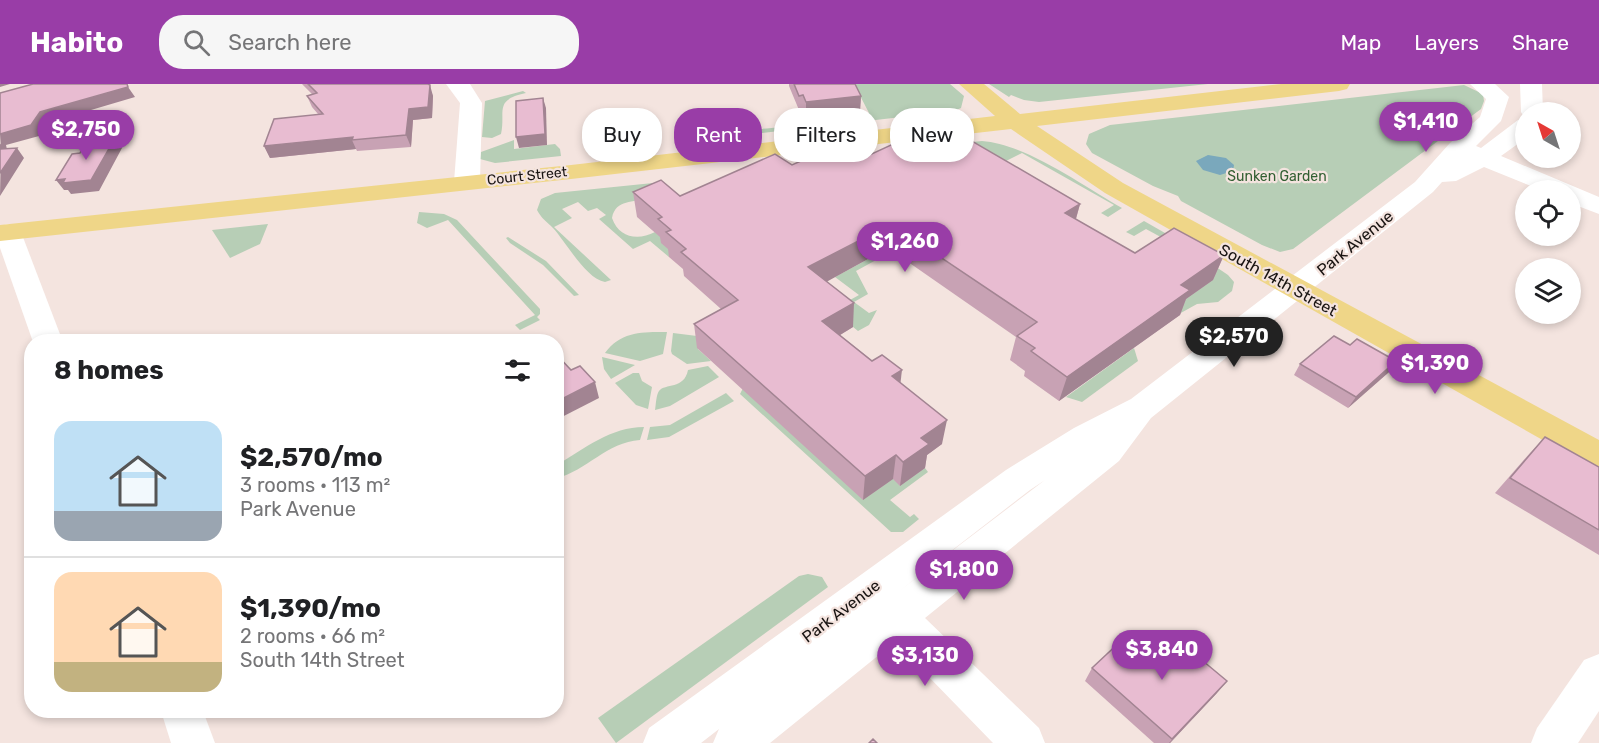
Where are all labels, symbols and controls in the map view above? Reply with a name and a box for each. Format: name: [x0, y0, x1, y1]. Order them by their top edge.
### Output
search box: [159, 15, 579, 69]
text: Habito: [30, 26, 123, 59]
icon: search: [180, 26, 213, 59]
text: Search here: [228, 29, 352, 56]
text: Map: [1340, 30, 1381, 55]
text: Layers: [1414, 30, 1479, 55]
text: Share: [1512, 30, 1569, 55]
pin: $1,410: [1377, 102, 1475, 153]
north arrow: [1515, 102, 1581, 168]
map controls: [1515, 102, 1581, 324]
chip: Buy: [582, 108, 662, 162]
chip: Rent: [674, 108, 762, 162]
chip: Filters: [774, 108, 878, 162]
chip: New: [890, 108, 974, 162]
text: $1,410: [1393, 109, 1459, 133]
pin: $2,750: [37, 110, 135, 161]
text: $2,750: [51, 117, 121, 141]
street label: Court Street: [486, 163, 568, 189]
park label: Sunken Garden: [1227, 168, 1327, 185]
button: locate: [1515, 180, 1581, 246]
street label: Park Avenue: [1313, 206, 1397, 280]
pin: $1,260: [856, 222, 954, 273]
text: $1,260: [871, 229, 939, 253]
street label: South 14th Street: [1216, 240, 1340, 320]
button: layers: [1515, 258, 1581, 324]
pin: $2,570: [1185, 317, 1283, 368]
text: $2,570: [1199, 324, 1269, 348]
pin: $1,390: [1386, 344, 1484, 395]
text: $1,390: [1401, 351, 1469, 375]
icon: filters: [501, 354, 534, 387]
text: 8 homes: [54, 355, 164, 386]
text: $2,570/mo: [240, 442, 383, 473]
icon: home: [102, 445, 174, 517]
text: 3 rooms · 113 m²: [240, 473, 390, 497]
text: Park Avenue: [240, 497, 356, 521]
pin: $1,800: [915, 550, 1013, 601]
text: $1,800: [929, 557, 999, 581]
street label: Park Avenue: [798, 576, 884, 646]
text: $1,390/mo: [240, 593, 381, 624]
icon: home: [102, 596, 174, 668]
text: 2 rooms · 66 m²: [240, 624, 385, 648]
pin: $3,840: [1113, 630, 1211, 681]
pin: $3,130: [876, 636, 974, 687]
text: $3,840: [1126, 637, 1198, 661]
text: $3,130: [891, 643, 959, 667]
text: South 14th Street: [240, 648, 405, 672]

